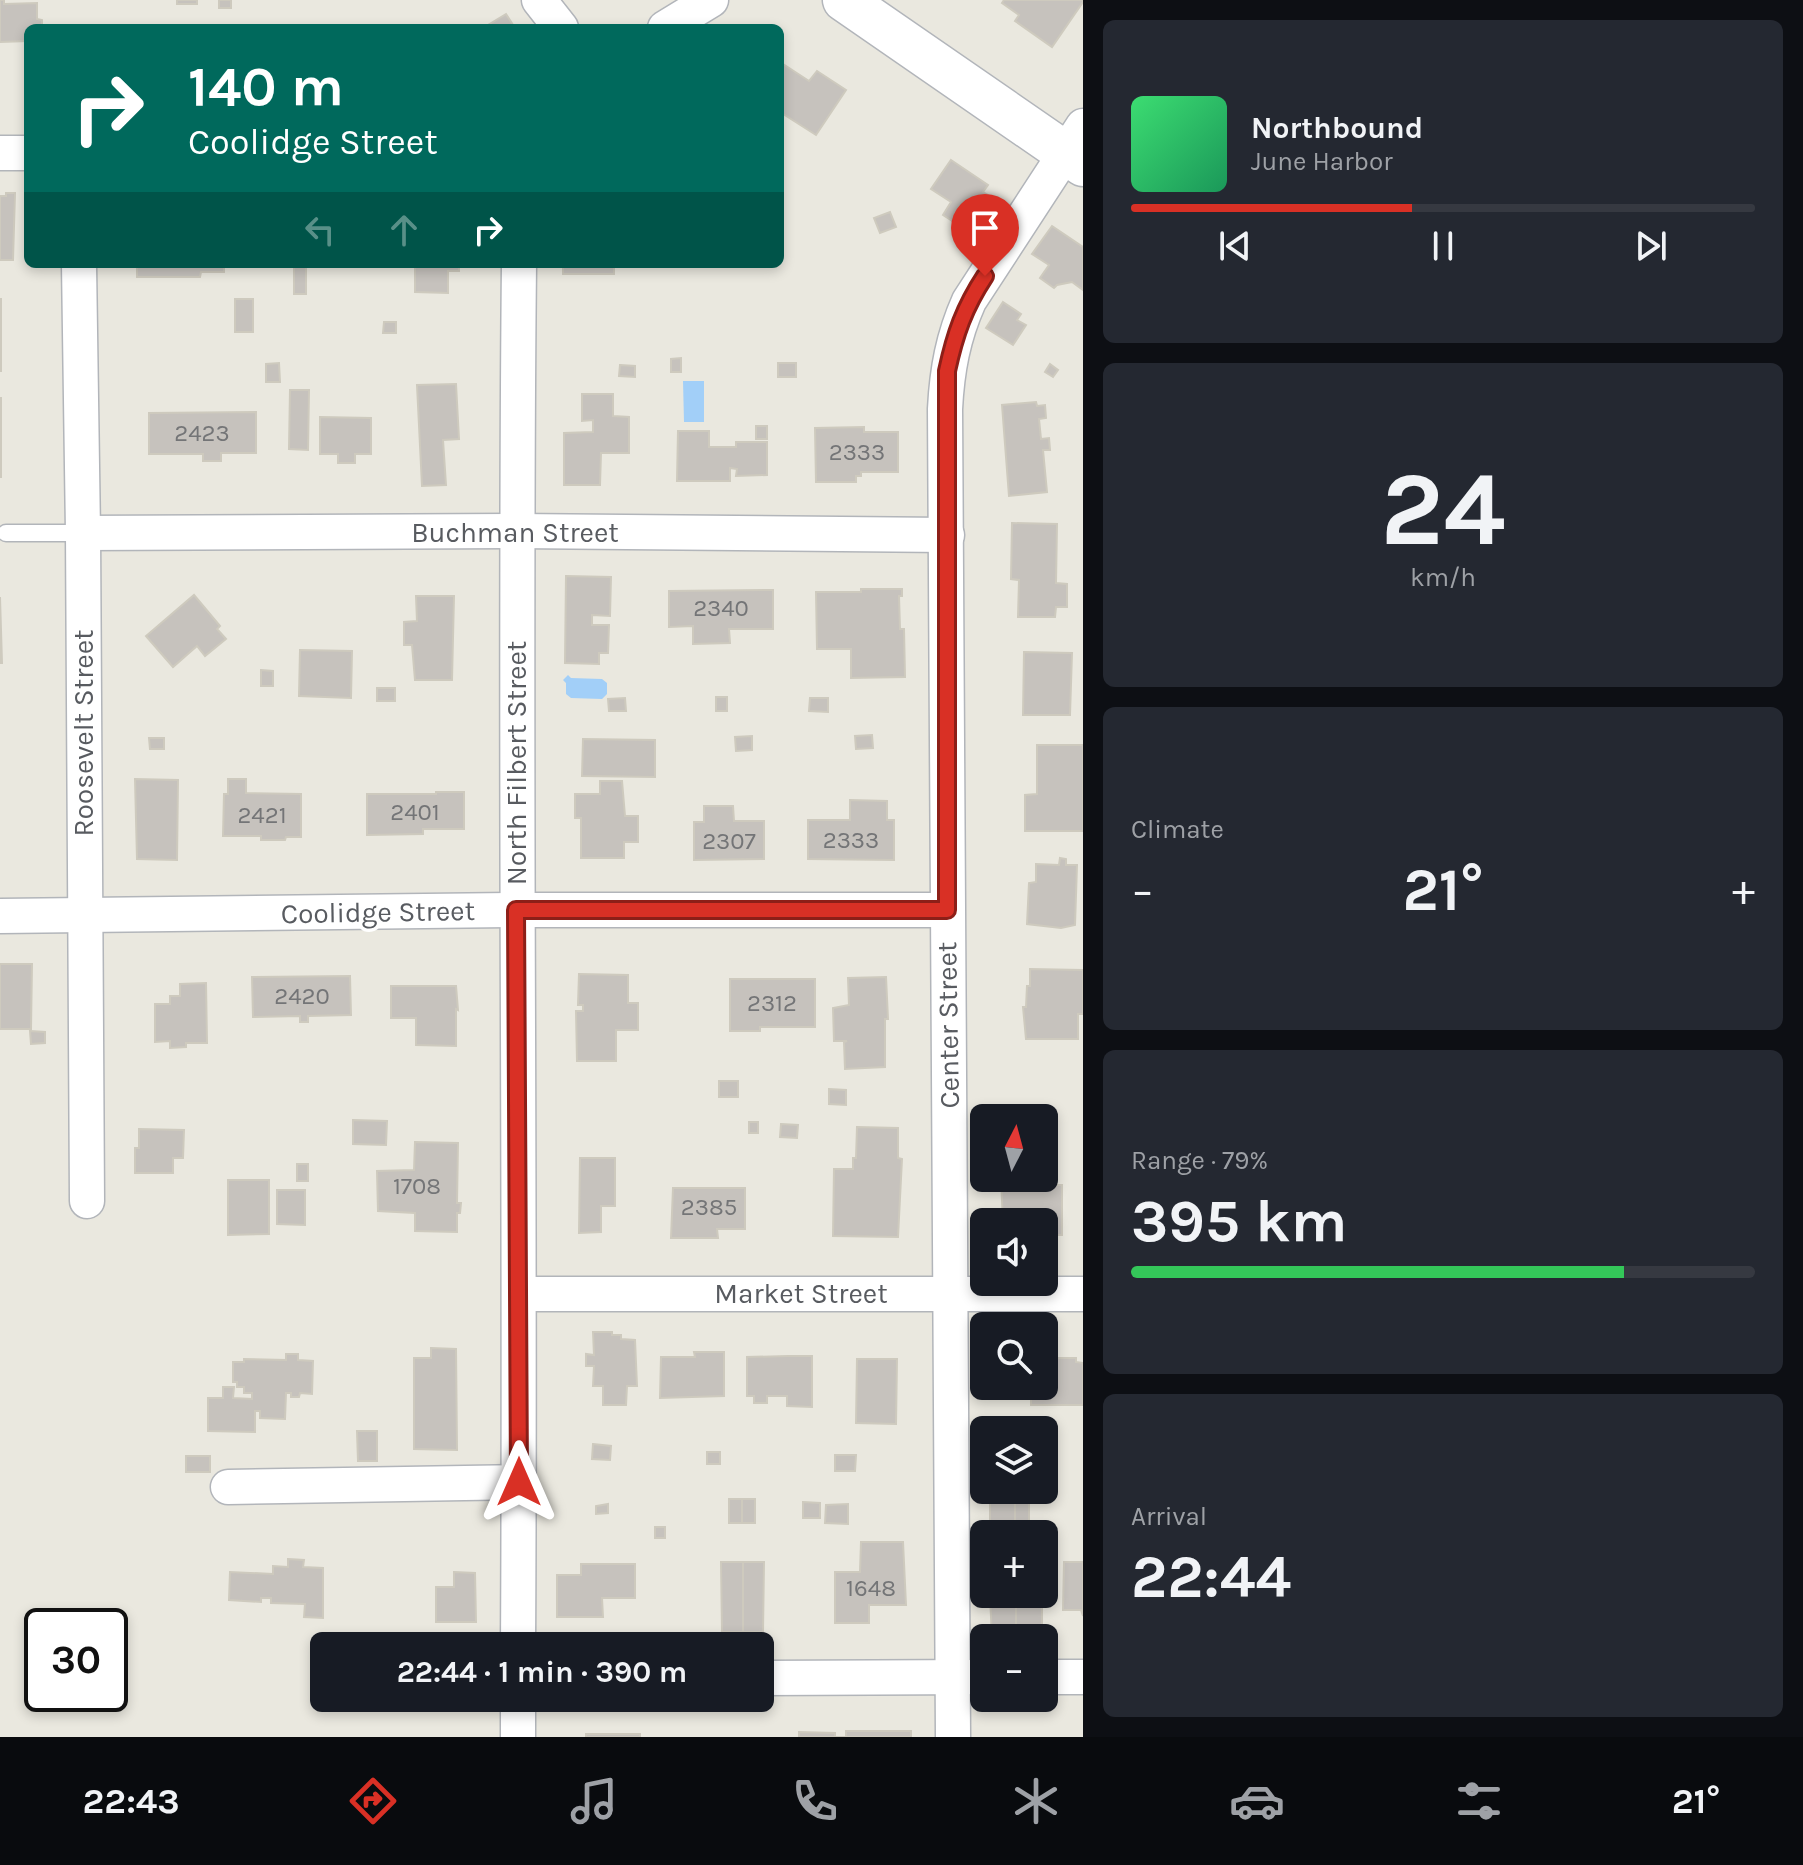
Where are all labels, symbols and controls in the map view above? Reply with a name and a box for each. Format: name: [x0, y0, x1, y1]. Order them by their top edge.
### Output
text: 140 m: [188, 54, 344, 119]
icon: right: [56, 56, 160, 160]
text: Northbound: [1251, 110, 1423, 146]
text: Coolidge Street: [188, 121, 438, 163]
text: June Harbor: [1251, 146, 1393, 177]
pin: [951, 194, 1019, 276]
icon: arrive: [963, 206, 1007, 250]
icon: left: [298, 208, 342, 252]
icon: ahead: [382, 208, 426, 252]
icon: right: [466, 208, 510, 252]
icon: previous: [1213, 224, 1257, 268]
icon: pause: [1421, 224, 1465, 268]
icon: next: [1629, 224, 1673, 268]
house number: 2423: [174, 419, 230, 447]
house number: 2333: [829, 438, 885, 466]
text: 24: [1381, 449, 1505, 570]
street label: Buchman Street: [411, 516, 619, 549]
text: km/h: [1410, 562, 1476, 593]
house number: 2340: [693, 594, 749, 622]
street label: Roosevelt Street: [67, 629, 100, 837]
street label: North Filbert Street: [500, 641, 533, 885]
house number: 2401: [390, 798, 440, 826]
house number: 2421: [237, 801, 287, 829]
text: Climate: [1131, 814, 1224, 845]
house number: 2333: [823, 826, 879, 854]
house number: 2307: [702, 827, 756, 855]
text: 21°: [1403, 855, 1484, 925]
text: −: [1131, 865, 1154, 916]
text: +: [1732, 865, 1755, 916]
street label: Coolidge Street: [281, 894, 475, 930]
street label: Center Street: [930, 941, 966, 1109]
house number: 2420: [274, 982, 330, 1010]
house number: 2312: [747, 989, 797, 1017]
north arrow: [970, 1104, 1058, 1192]
map controls: [970, 1104, 1058, 1712]
text: Range · 79%: [1131, 1145, 1268, 1176]
house number: 1708: [393, 1172, 441, 1200]
text: 395 km: [1131, 1186, 1347, 1256]
house number: 2385: [681, 1193, 737, 1221]
button: sound: [970, 1208, 1058, 1296]
street label: Market Street: [714, 1277, 888, 1310]
button: search: [970, 1312, 1058, 1400]
button: layers: [970, 1416, 1058, 1504]
position arrow: [477, 1440, 561, 1524]
text: Arrival: [1131, 1501, 1207, 1532]
button: +: [970, 1520, 1058, 1608]
text: 22:44: [1131, 1542, 1291, 1612]
house number: 1648: [846, 1574, 896, 1602]
speed limit sign: 30: [24, 1608, 128, 1712]
button: −: [970, 1624, 1058, 1712]
text: 22:44 · 1 min · 390 m: [397, 1654, 687, 1690]
icon: directions: [345, 1773, 401, 1829]
icon: music: [566, 1773, 622, 1829]
icon: phone: [787, 1773, 843, 1829]
icon: climate: [1008, 1773, 1064, 1829]
icon: car: [1229, 1773, 1285, 1829]
icon: filters: [1451, 1773, 1507, 1829]
text: 22:43: [83, 1780, 180, 1822]
text: 21°: [1672, 1780, 1720, 1822]

